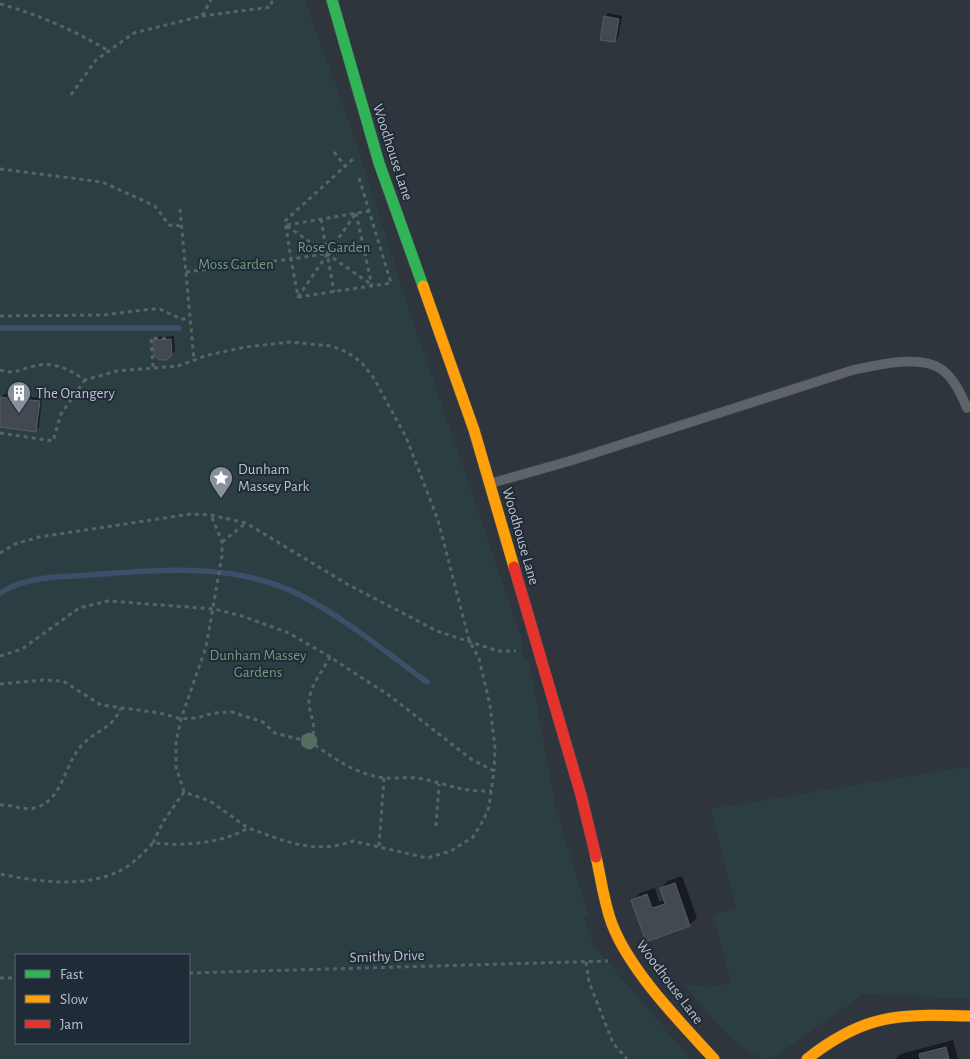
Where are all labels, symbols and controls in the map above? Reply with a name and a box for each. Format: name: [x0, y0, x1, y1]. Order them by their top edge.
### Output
street label: Woodhouse Lane: [370, 102, 415, 202]
park label: Rose Garden: [298, 240, 370, 255]
park label: Moss Garden: [198, 257, 274, 272]
building icon: The Orangery: [6, 380, 32, 414]
place label: The Orangery: [36, 386, 115, 401]
place label: Dunham Massey Park: [238, 462, 310, 494]
place icon: Dunham Massey Park: [208, 465, 234, 499]
street label: Woodhouse Lane: [499, 486, 542, 587]
park label: Dunham Massey Gardens: [209, 648, 307, 680]
street label: Woodhouse Lane: [633, 938, 706, 1027]
street label: Smithy Drive: [349, 948, 425, 965]
legend: [15, 954, 190, 1044]
text: Fast: [60, 967, 84, 982]
text: Slow: [60, 992, 88, 1007]
text: Jam: [60, 1017, 83, 1032]

